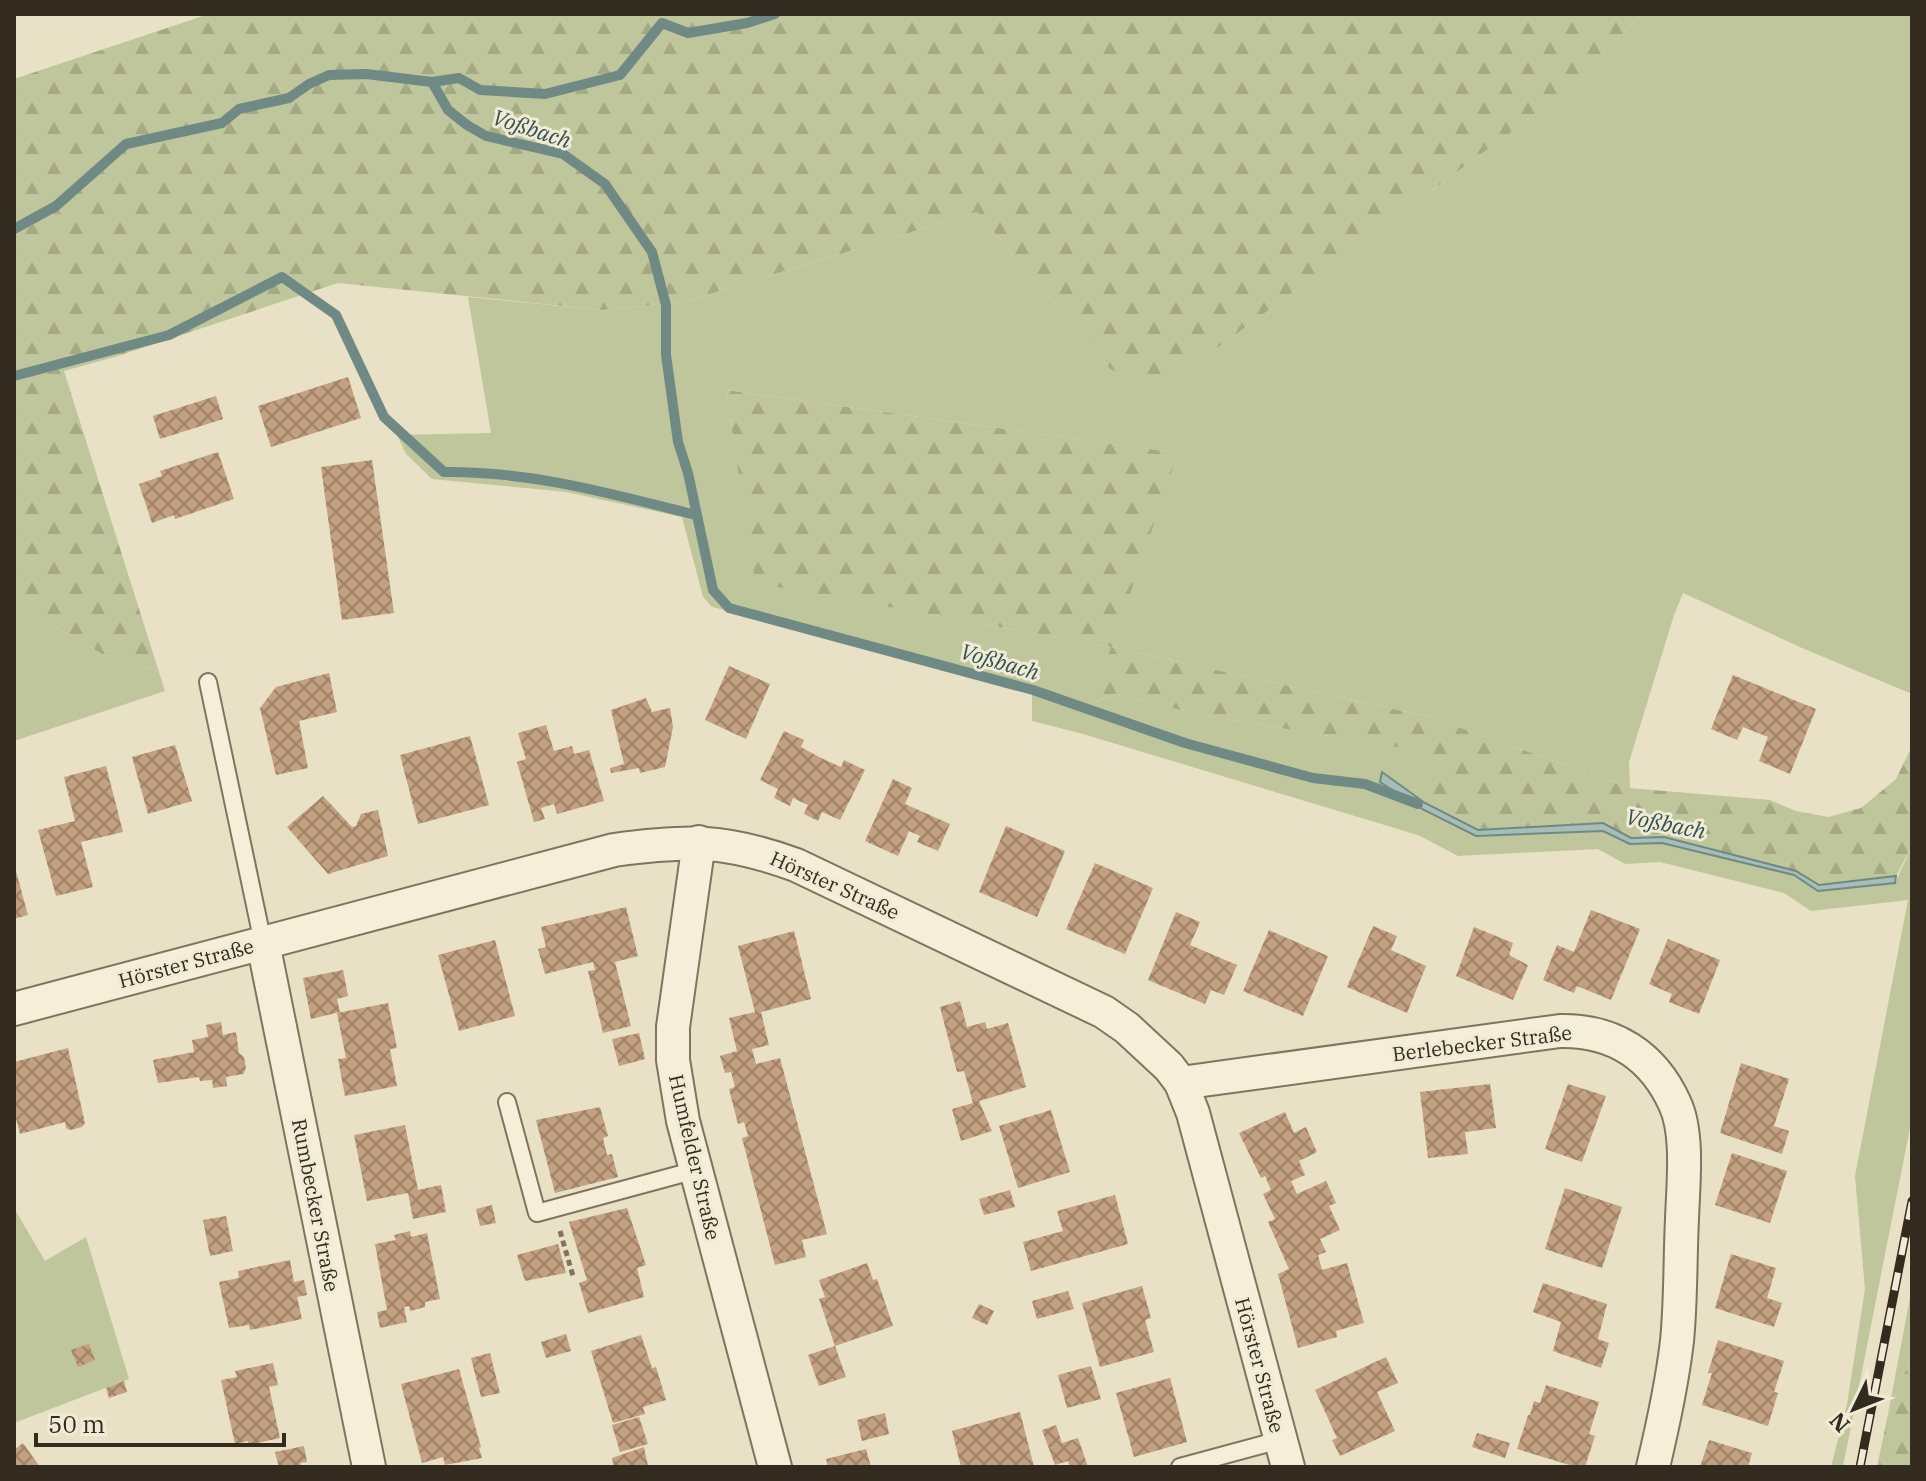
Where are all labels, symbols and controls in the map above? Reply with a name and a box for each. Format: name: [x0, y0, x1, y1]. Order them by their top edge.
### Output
water label: Voßbach: [489, 102, 575, 154]
water label: Voßbach: [957, 636, 1043, 686]
water label: Voßbach: [1624, 801, 1708, 845]
street label: Hörster Straße: [766, 844, 904, 926]
street label: Hörster Straße: [115, 932, 257, 994]
street label: Berlebecker Straße: [1391, 1019, 1573, 1067]
street label: Humfelder Straße: [663, 1072, 727, 1242]
street label: Rumbecker Straße: [286, 1116, 346, 1294]
street label: Hörster Straße: [1229, 1294, 1291, 1436]
north arrow: [1814, 1369, 1894, 1449]
scale bar: [36, 1397, 284, 1447]
text: N: [1822, 1407, 1856, 1439]
text: 50 m: [48, 1408, 105, 1440]

